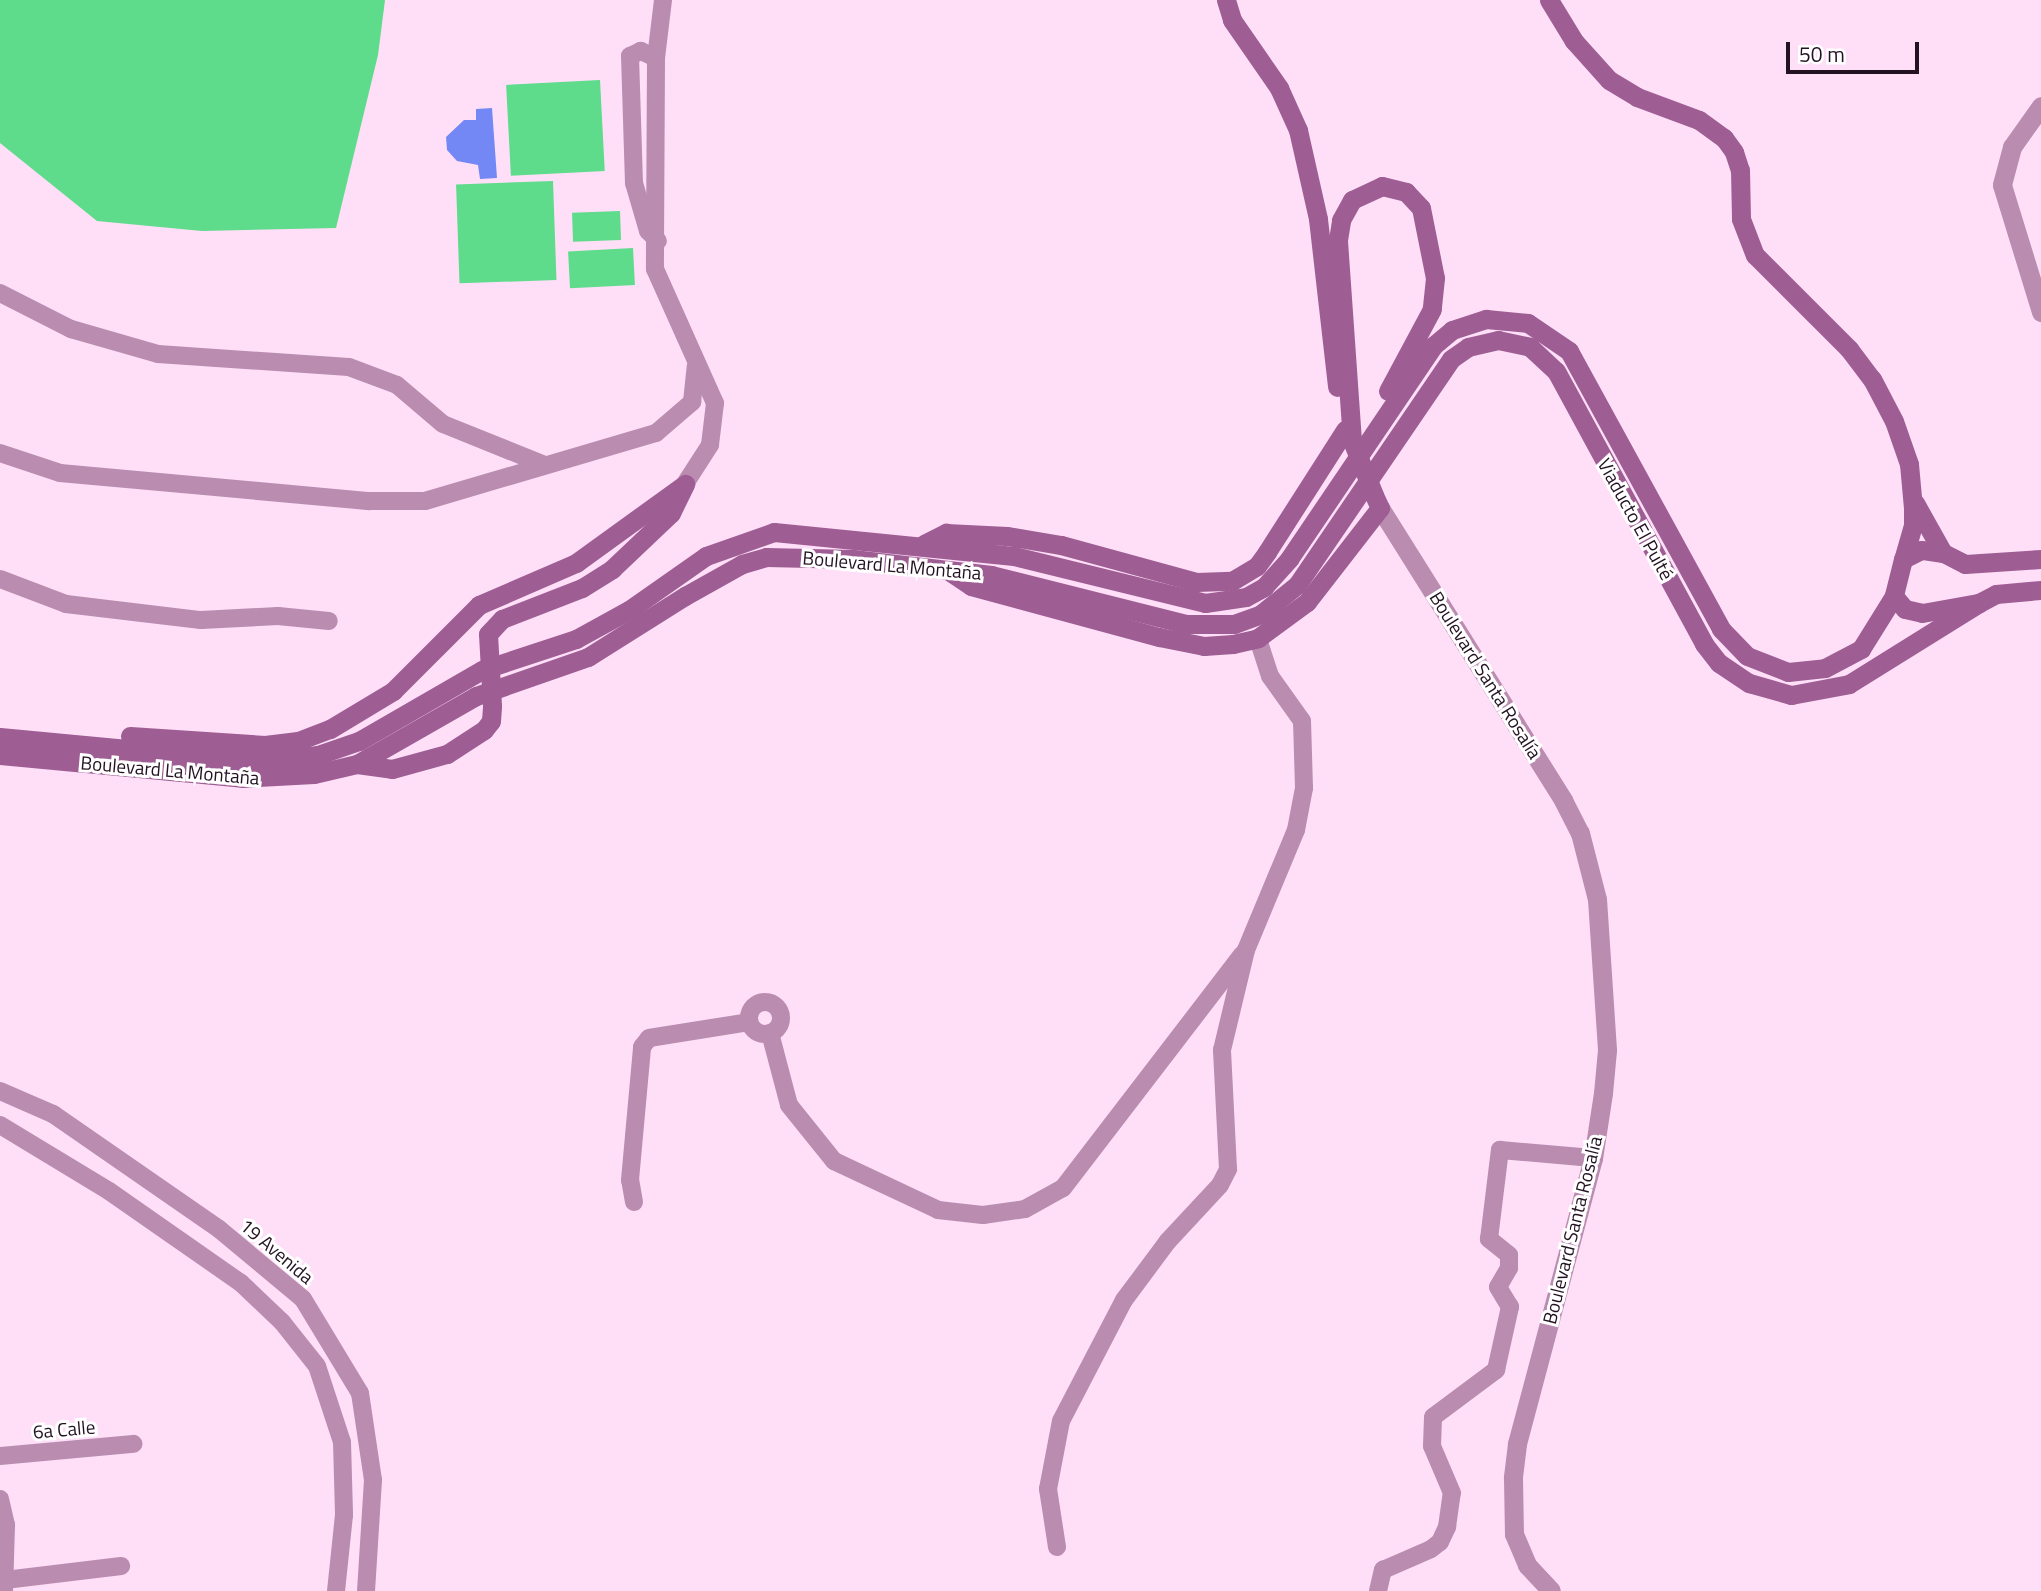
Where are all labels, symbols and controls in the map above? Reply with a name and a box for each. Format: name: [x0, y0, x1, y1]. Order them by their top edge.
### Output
scale bar: [1789, 28, 1922, 72]
text: 50 m: [1799, 38, 1845, 70]
street label: Viaducto El Pulté: [1593, 454, 1679, 584]
street label: Boulevard La Montaña: [802, 546, 982, 584]
street label: Boulevard Santa Rosalía: [1425, 587, 1547, 763]
street label: Boulevard La Montaña: [80, 751, 260, 789]
street label: Boulevard Santa Rosalía: [1538, 1134, 1606, 1326]
street label: 19 Avenida: [236, 1214, 318, 1288]
street label: 6a Calle: [32, 1415, 96, 1443]

